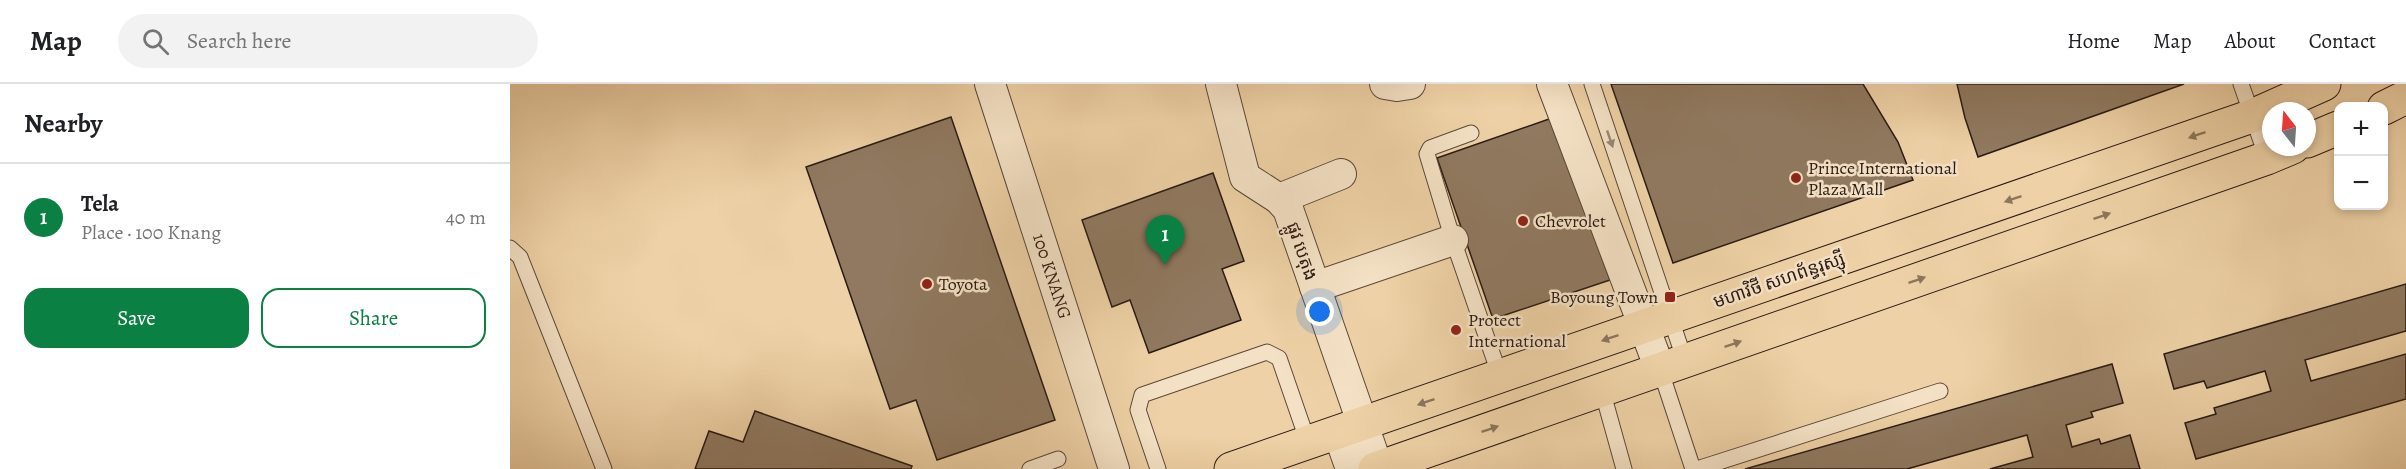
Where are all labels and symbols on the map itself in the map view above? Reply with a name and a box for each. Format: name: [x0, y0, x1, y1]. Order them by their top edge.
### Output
north arrow: [2262, 102, 2316, 156]
one-way arrow: [1606, 130, 1616, 148]
one-way arrow: [2188, 131, 2206, 141]
place label: Prince International Plaza Mall: [1808, 156, 1957, 201]
marker: Prince International Plaza Mall: [1789, 171, 1803, 185]
one-way arrow: [2004, 195, 2022, 204]
place label: Chevrolet: [1535, 209, 1606, 233]
one-way arrow: [2093, 210, 2111, 220]
marker: Chevrolet: [1516, 214, 1530, 228]
pin: 1: [1146, 216, 1184, 265]
street label: ផ្លូវ បេតុង: [1277, 219, 1323, 285]
street label: 100 KNANG: [1027, 230, 1077, 322]
street label: មហាវិថី សហព័ន្ធរុស្ស៊ី: [1710, 246, 1850, 318]
place label: Toyota: [939, 272, 988, 296]
one-way arrow: [1908, 275, 1926, 284]
marker: Toyota: [920, 277, 934, 291]
place label: Boyoung Town: [1550, 285, 1658, 309]
marker: Boyoung Town: [1663, 290, 1677, 304]
your location: [1305, 297, 1334, 326]
place label: Protect International: [1468, 308, 1567, 353]
marker: Protect International: [1449, 323, 1463, 337]
one-way arrow: [1601, 334, 1619, 344]
one-way arrow: [1724, 339, 1742, 349]
one-way arrow: [1417, 398, 1435, 407]
one-way arrow: [1481, 424, 1499, 433]

